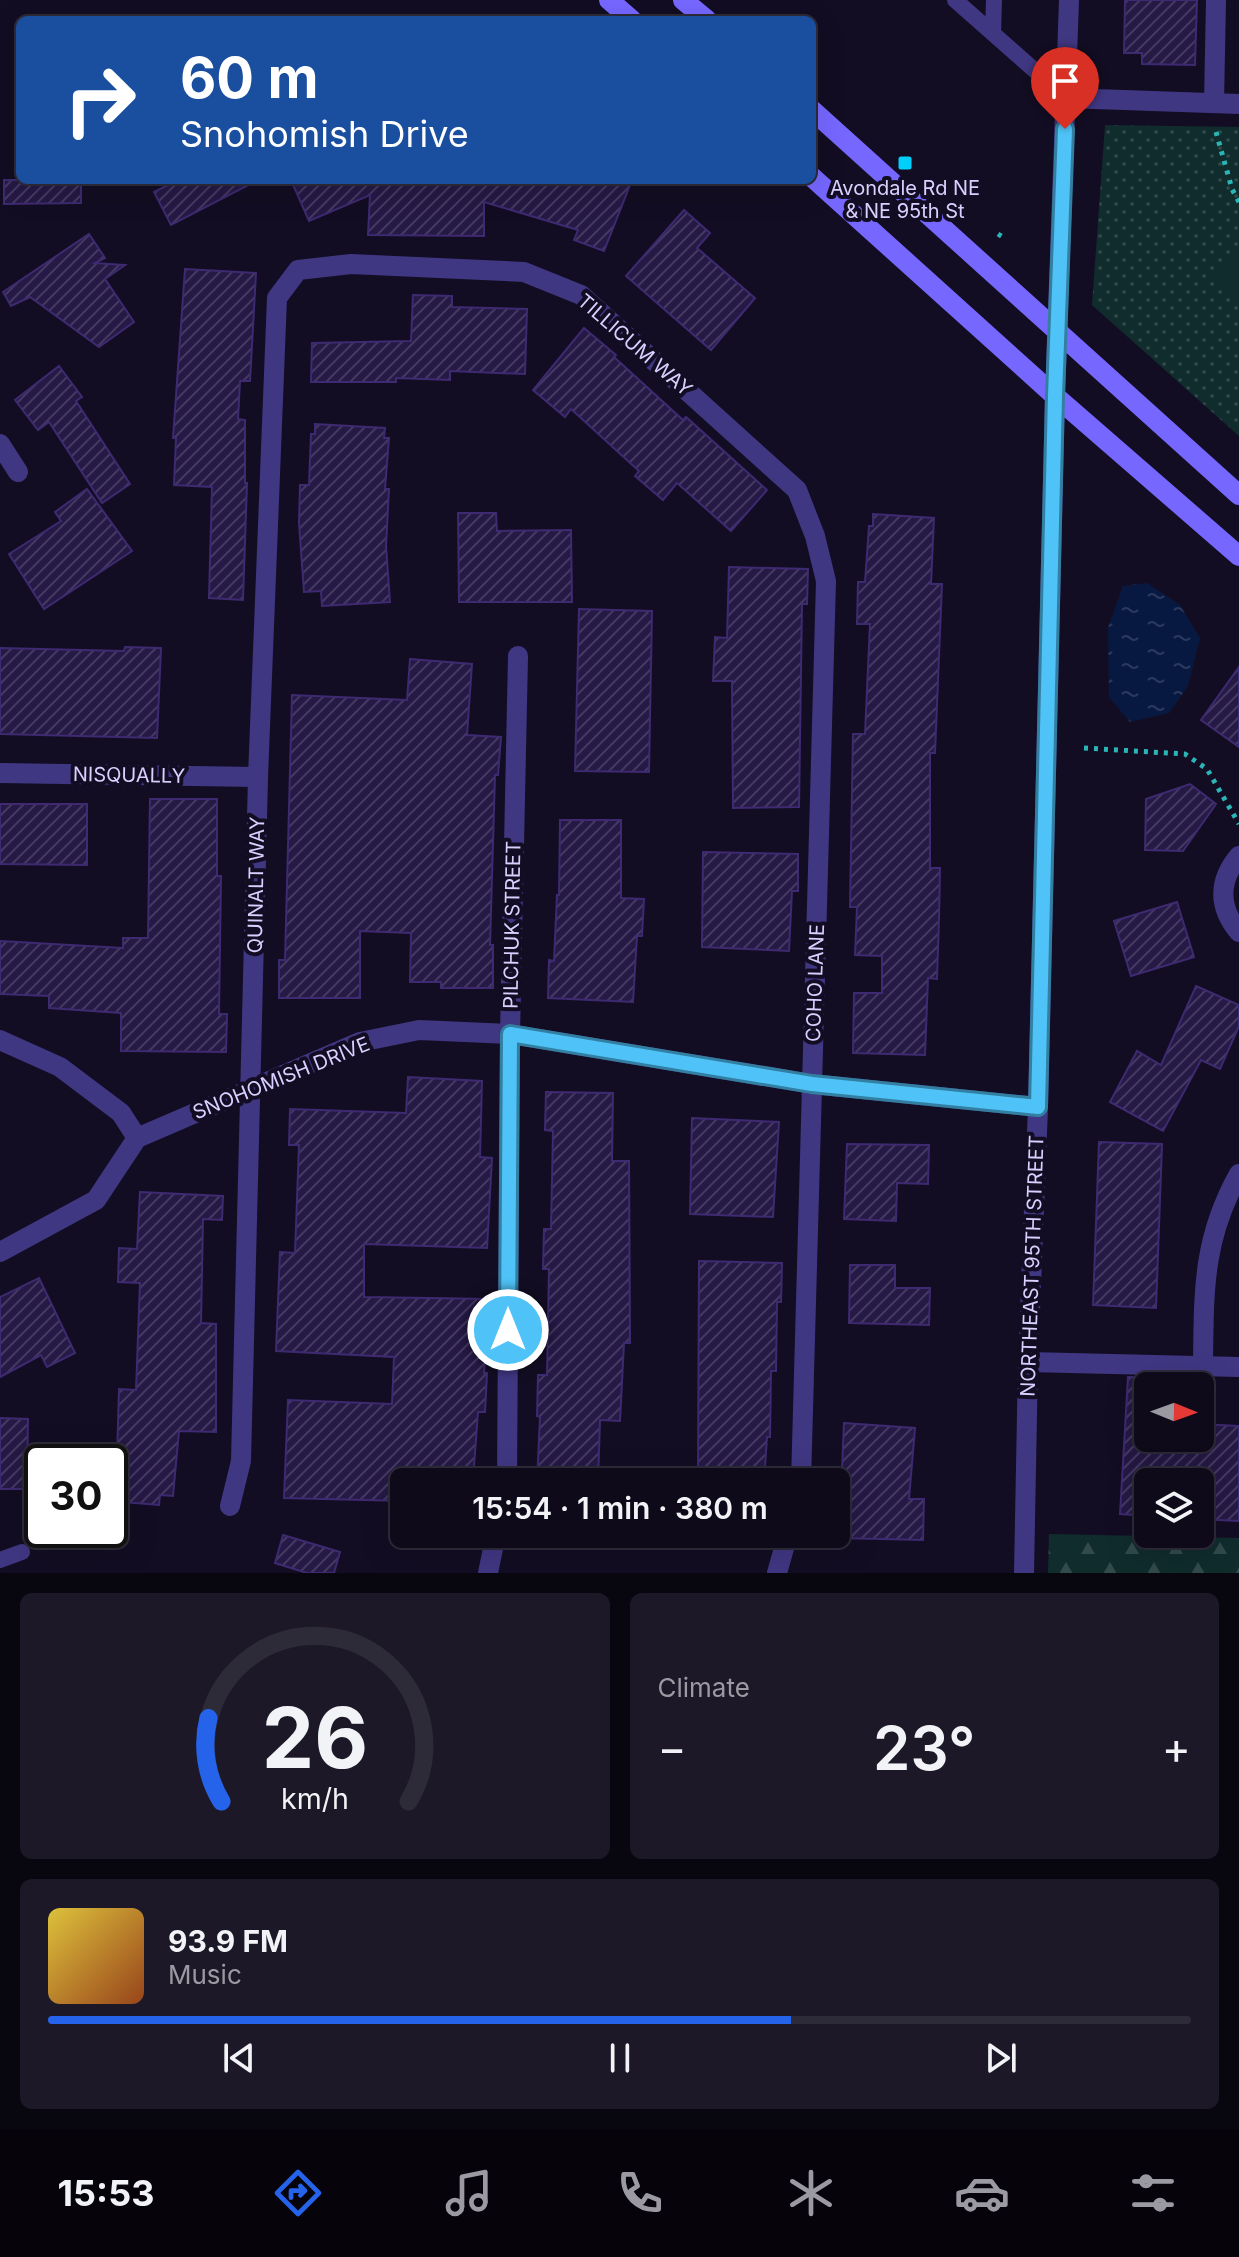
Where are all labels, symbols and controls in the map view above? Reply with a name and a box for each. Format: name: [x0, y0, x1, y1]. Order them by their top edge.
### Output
text: 60 m: [180, 44, 319, 112]
pin: [1031, 47, 1099, 129]
icon: right: [48, 48, 152, 152]
icon: arrive: [1043, 59, 1087, 103]
text: Snohomish Drive: [180, 112, 469, 156]
marker: Avondale Rd NE & NE 95th St: [896, 154, 914, 172]
place label: Avondale Rd NE & NE 95th St: [830, 176, 980, 223]
street label: TILLICUM WAY: [573, 289, 698, 402]
street label: NISQUALLY: [73, 762, 186, 788]
street label: QUINALT WAY: [243, 816, 269, 954]
street label: PILCHUK STREET: [499, 841, 525, 1009]
street label: COHO LANE: [801, 924, 829, 1042]
street label: SNOHOMISH DRIVE: [189, 1032, 373, 1124]
street label: NORTHEAST 95TH STREET: [1015, 1135, 1049, 1397]
position arrow: [466, 1288, 550, 1372]
north arrow: [1134, 1372, 1214, 1452]
map controls: [1134, 1372, 1214, 1548]
speed limit sign: 30: [24, 1444, 128, 1548]
button: layers: [1134, 1468, 1214, 1548]
text: 15:54 · 1 min · 380 m: [472, 1490, 768, 1526]
text: Climate: [658, 1672, 750, 1703]
text: 26: [262, 1687, 368, 1788]
text: 23°: [873, 1712, 975, 1784]
text: −: [658, 1721, 687, 1775]
text: +: [1162, 1721, 1191, 1775]
text: km/h: [281, 1781, 349, 1816]
text: 93.9 FM: [168, 1923, 288, 1959]
text: Music: [168, 1959, 242, 1990]
icon: previous: [217, 2036, 261, 2080]
icon: pause: [598, 2036, 642, 2080]
icon: next: [979, 2036, 1023, 2080]
icon: directions: [270, 2165, 326, 2221]
icon: music: [441, 2165, 497, 2221]
icon: phone: [612, 2165, 668, 2221]
icon: climate: [783, 2165, 839, 2221]
icon: car: [954, 2165, 1010, 2221]
icon: filters: [1125, 2165, 1181, 2221]
text: 15:53: [58, 2171, 154, 2215]

